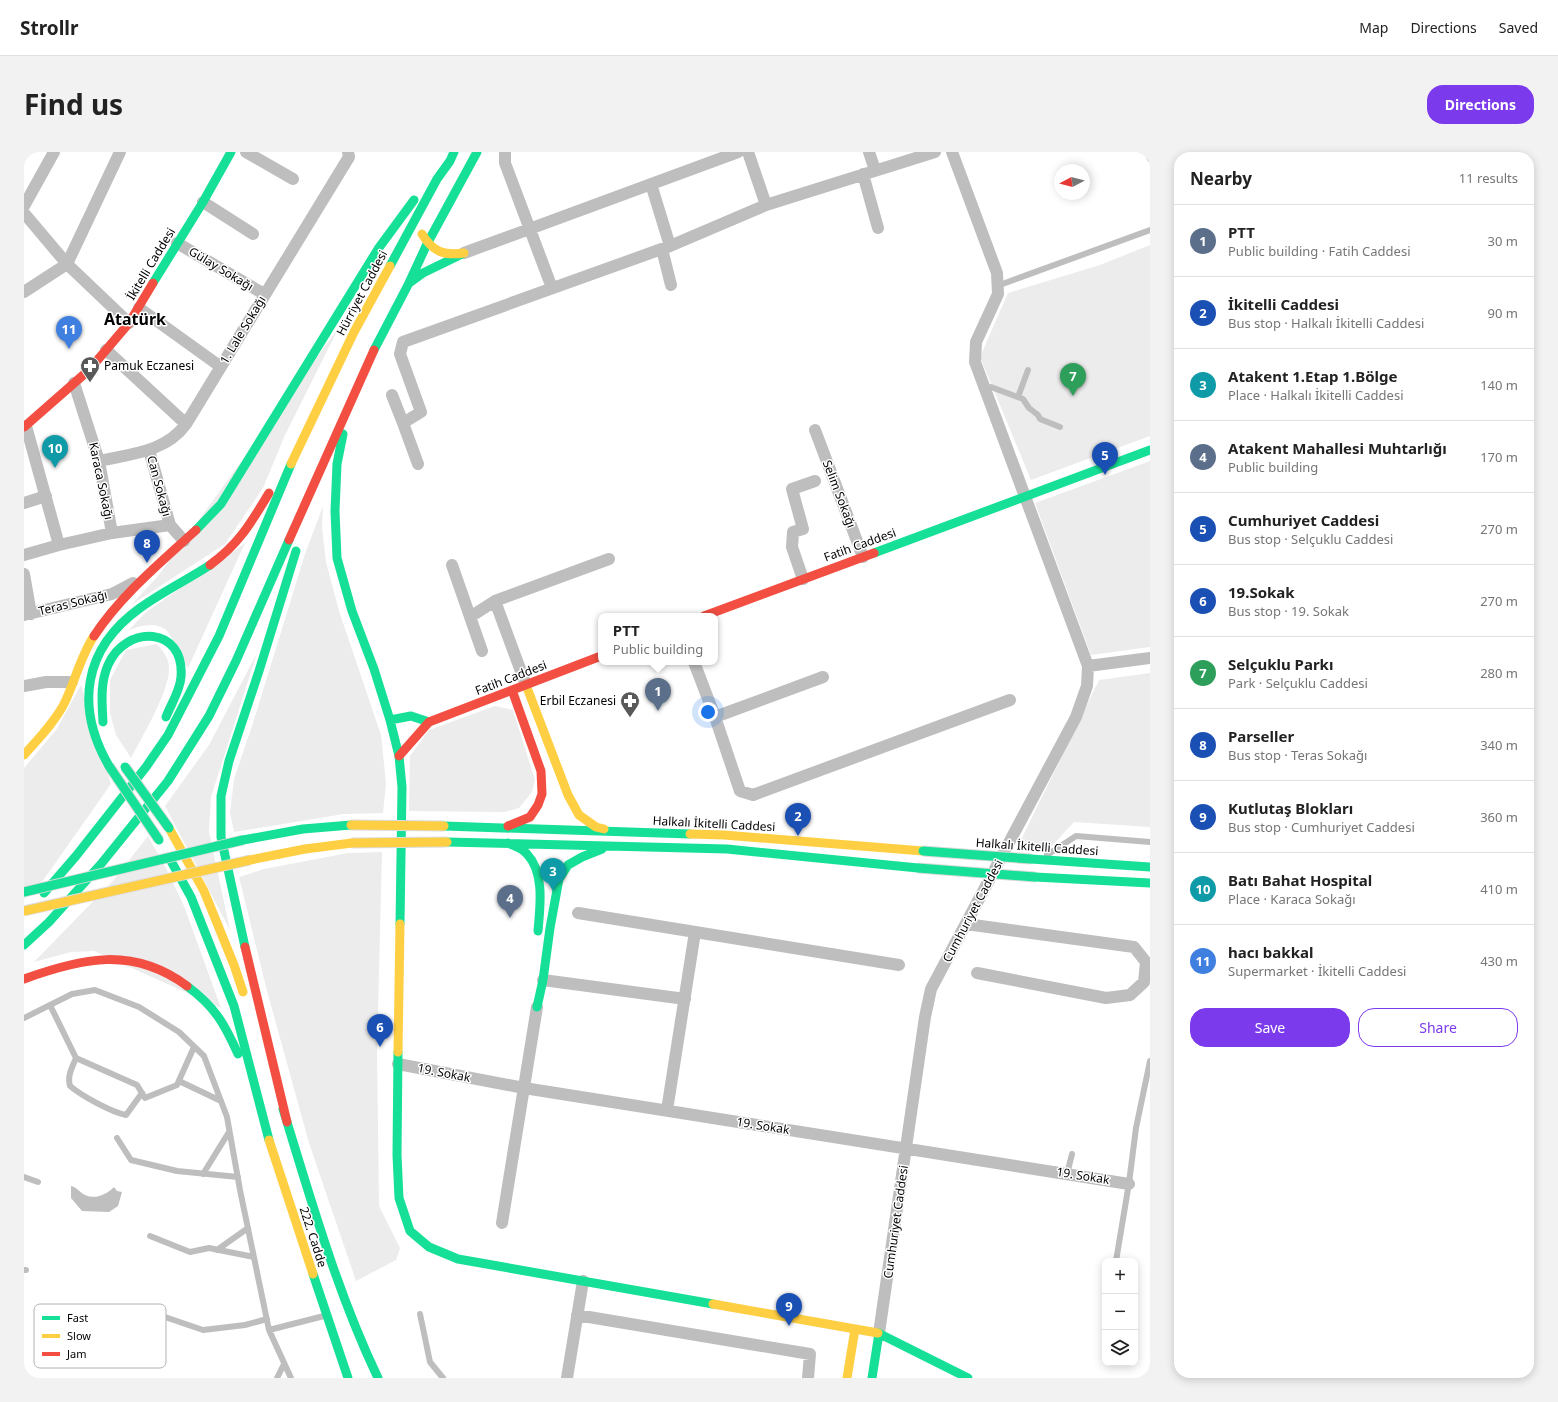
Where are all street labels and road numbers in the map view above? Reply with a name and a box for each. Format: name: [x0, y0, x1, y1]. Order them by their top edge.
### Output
street label: İkitelli Caddesi: [122, 224, 179, 303]
street label: Gülay Sokağı: [186, 243, 257, 295]
street label: Hürriyet Caddesi: [332, 247, 391, 338]
street label: 1. Lale Sokağı: [216, 293, 270, 367]
street label: Karaca Sokağı: [85, 441, 118, 521]
street label: Can Sokağı: [143, 454, 176, 518]
street label: Selim Sokağı: [819, 457, 860, 530]
street label: Fatih Caddesi: [821, 524, 898, 565]
street label: Teras Sokağı: [37, 586, 109, 619]
street label: Fatih Caddesi: [472, 656, 549, 699]
street label: Halkalı İkitelli Caddesi: [652, 812, 776, 835]
street label: Halkalı İkitelli Caddesi: [975, 834, 1099, 859]
street label: Cumhuriyet Caddesi: [938, 856, 1007, 965]
street label: 19. Sokak: [416, 1059, 473, 1086]
street label: 19. Sokak: [735, 1113, 791, 1138]
street label: 19. Sokak: [1055, 1163, 1111, 1188]
street label: Cumhuriyet Caddesi: [879, 1164, 912, 1280]
street label: 222. Cadde: [296, 1204, 331, 1270]

